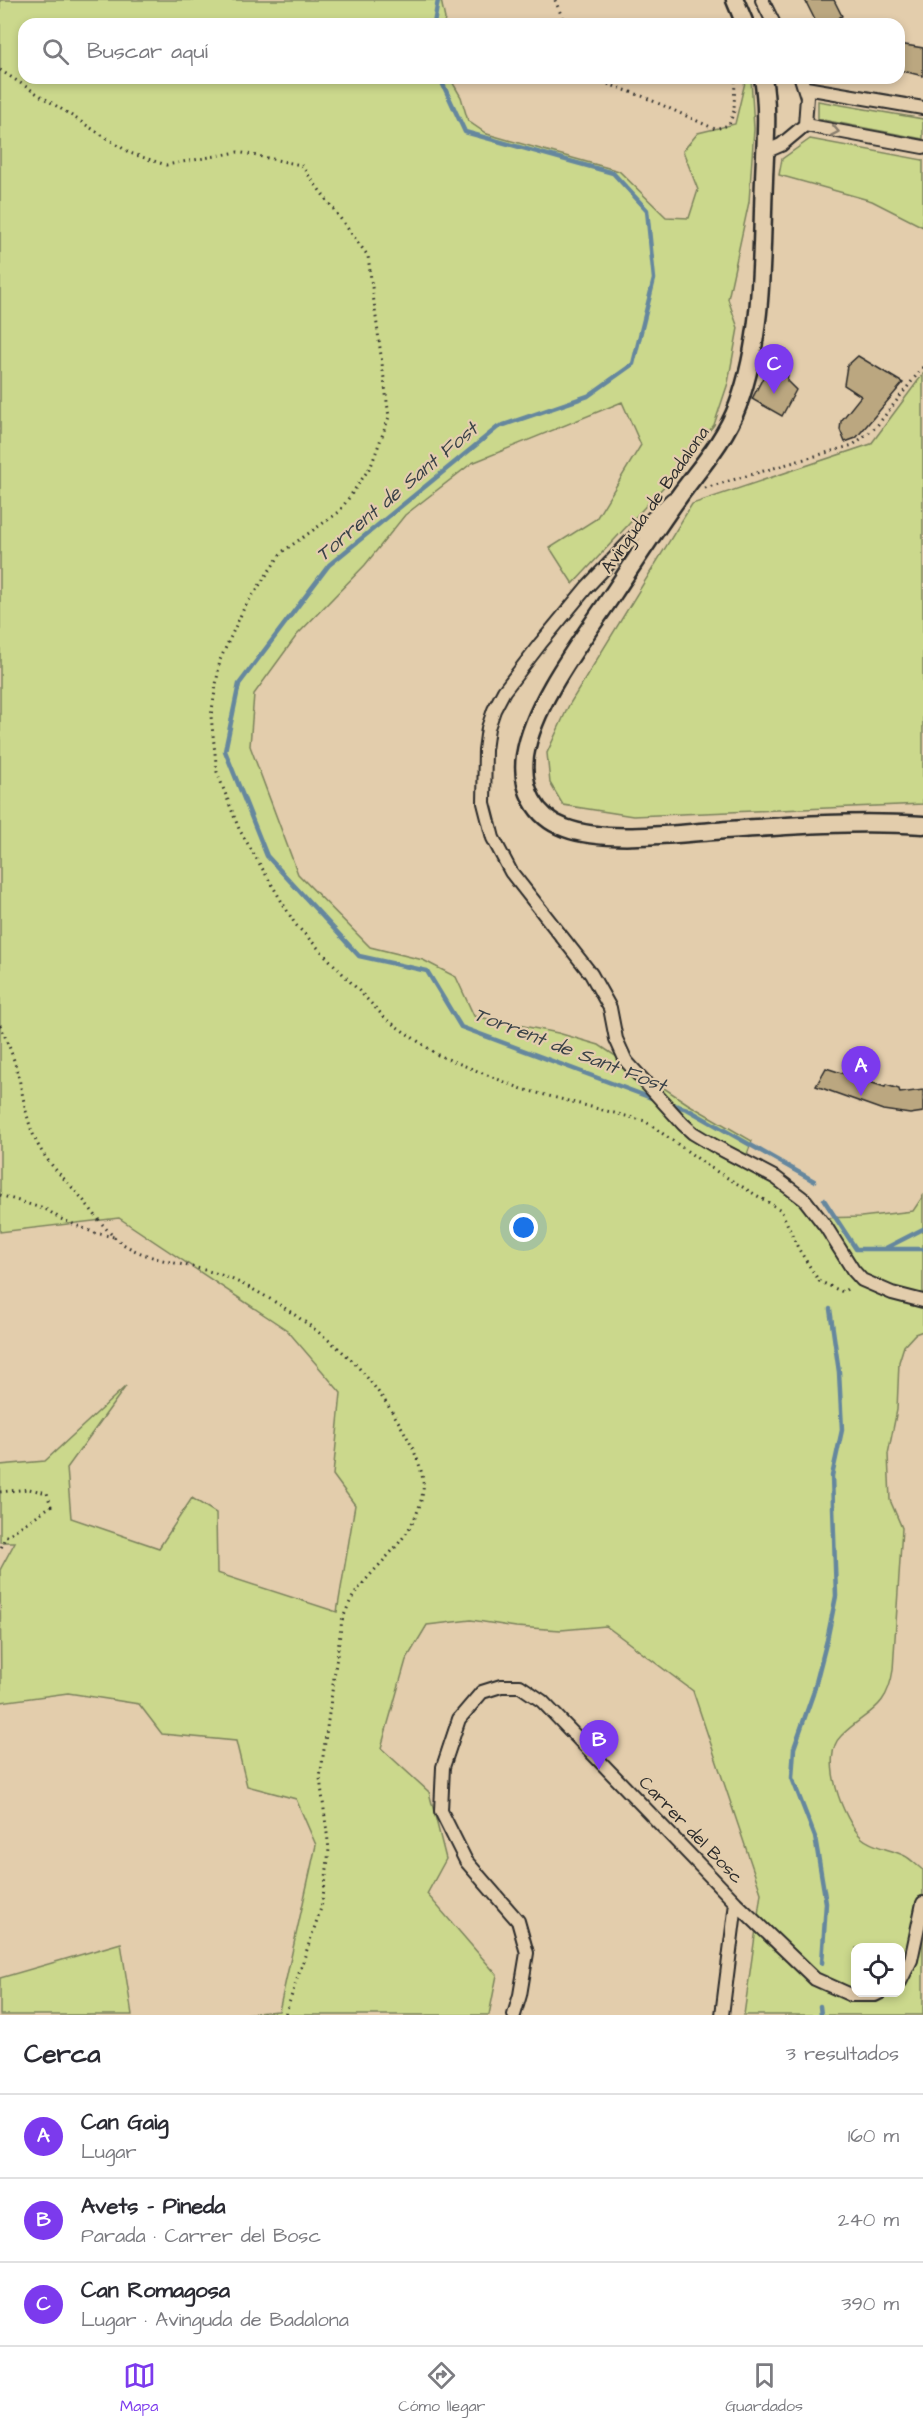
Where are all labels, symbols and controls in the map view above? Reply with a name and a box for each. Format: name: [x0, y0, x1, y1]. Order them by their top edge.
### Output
search box: [18, 18, 905, 84]
icon: search: [39, 35, 72, 68]
text: Buscar aquí: [87, 36, 208, 67]
one-way arrow: [830, 124, 840, 137]
pin: C: [754, 344, 794, 394]
water label: Torrent de Sant Fost: [310, 414, 486, 568]
street label: Avinguda de Badalona: [595, 421, 716, 579]
water label: Torrent de Sant Fost: [470, 1000, 672, 1100]
pin: A: [842, 1046, 880, 1096]
your location: [509, 1213, 538, 1242]
pin: B: [580, 1720, 618, 1770]
street label: Carrer del Bosc: [633, 1771, 749, 1889]
map controls: [851, 1943, 905, 1997]
button: locate: [851, 1943, 905, 1997]
text: Cerca: [24, 2036, 101, 2072]
text: 3 resultados: [786, 2040, 899, 2068]
text: Can Gaig: [81, 2107, 169, 2138]
text: A: [37, 2122, 50, 2150]
text: 160 m: [848, 2122, 899, 2150]
text: Lugar: [81, 2138, 137, 2166]
text: Avets - Pineda: [81, 2191, 226, 2222]
text: B: [36, 2206, 51, 2234]
text: 240 m: [838, 2206, 899, 2234]
text: Parada · Carrer del Bosc: [81, 2222, 321, 2250]
text: Can Romagosa: [81, 2275, 230, 2306]
text: C: [36, 2290, 51, 2318]
text: 390 m: [841, 2290, 899, 2318]
text: Lugar · Avinguda de Badalona: [81, 2306, 349, 2334]
tab: Mapa: [120, 2359, 158, 2417]
tab: Cómo llegar: [398, 2359, 485, 2417]
tab: Guardados: [725, 2359, 803, 2417]

